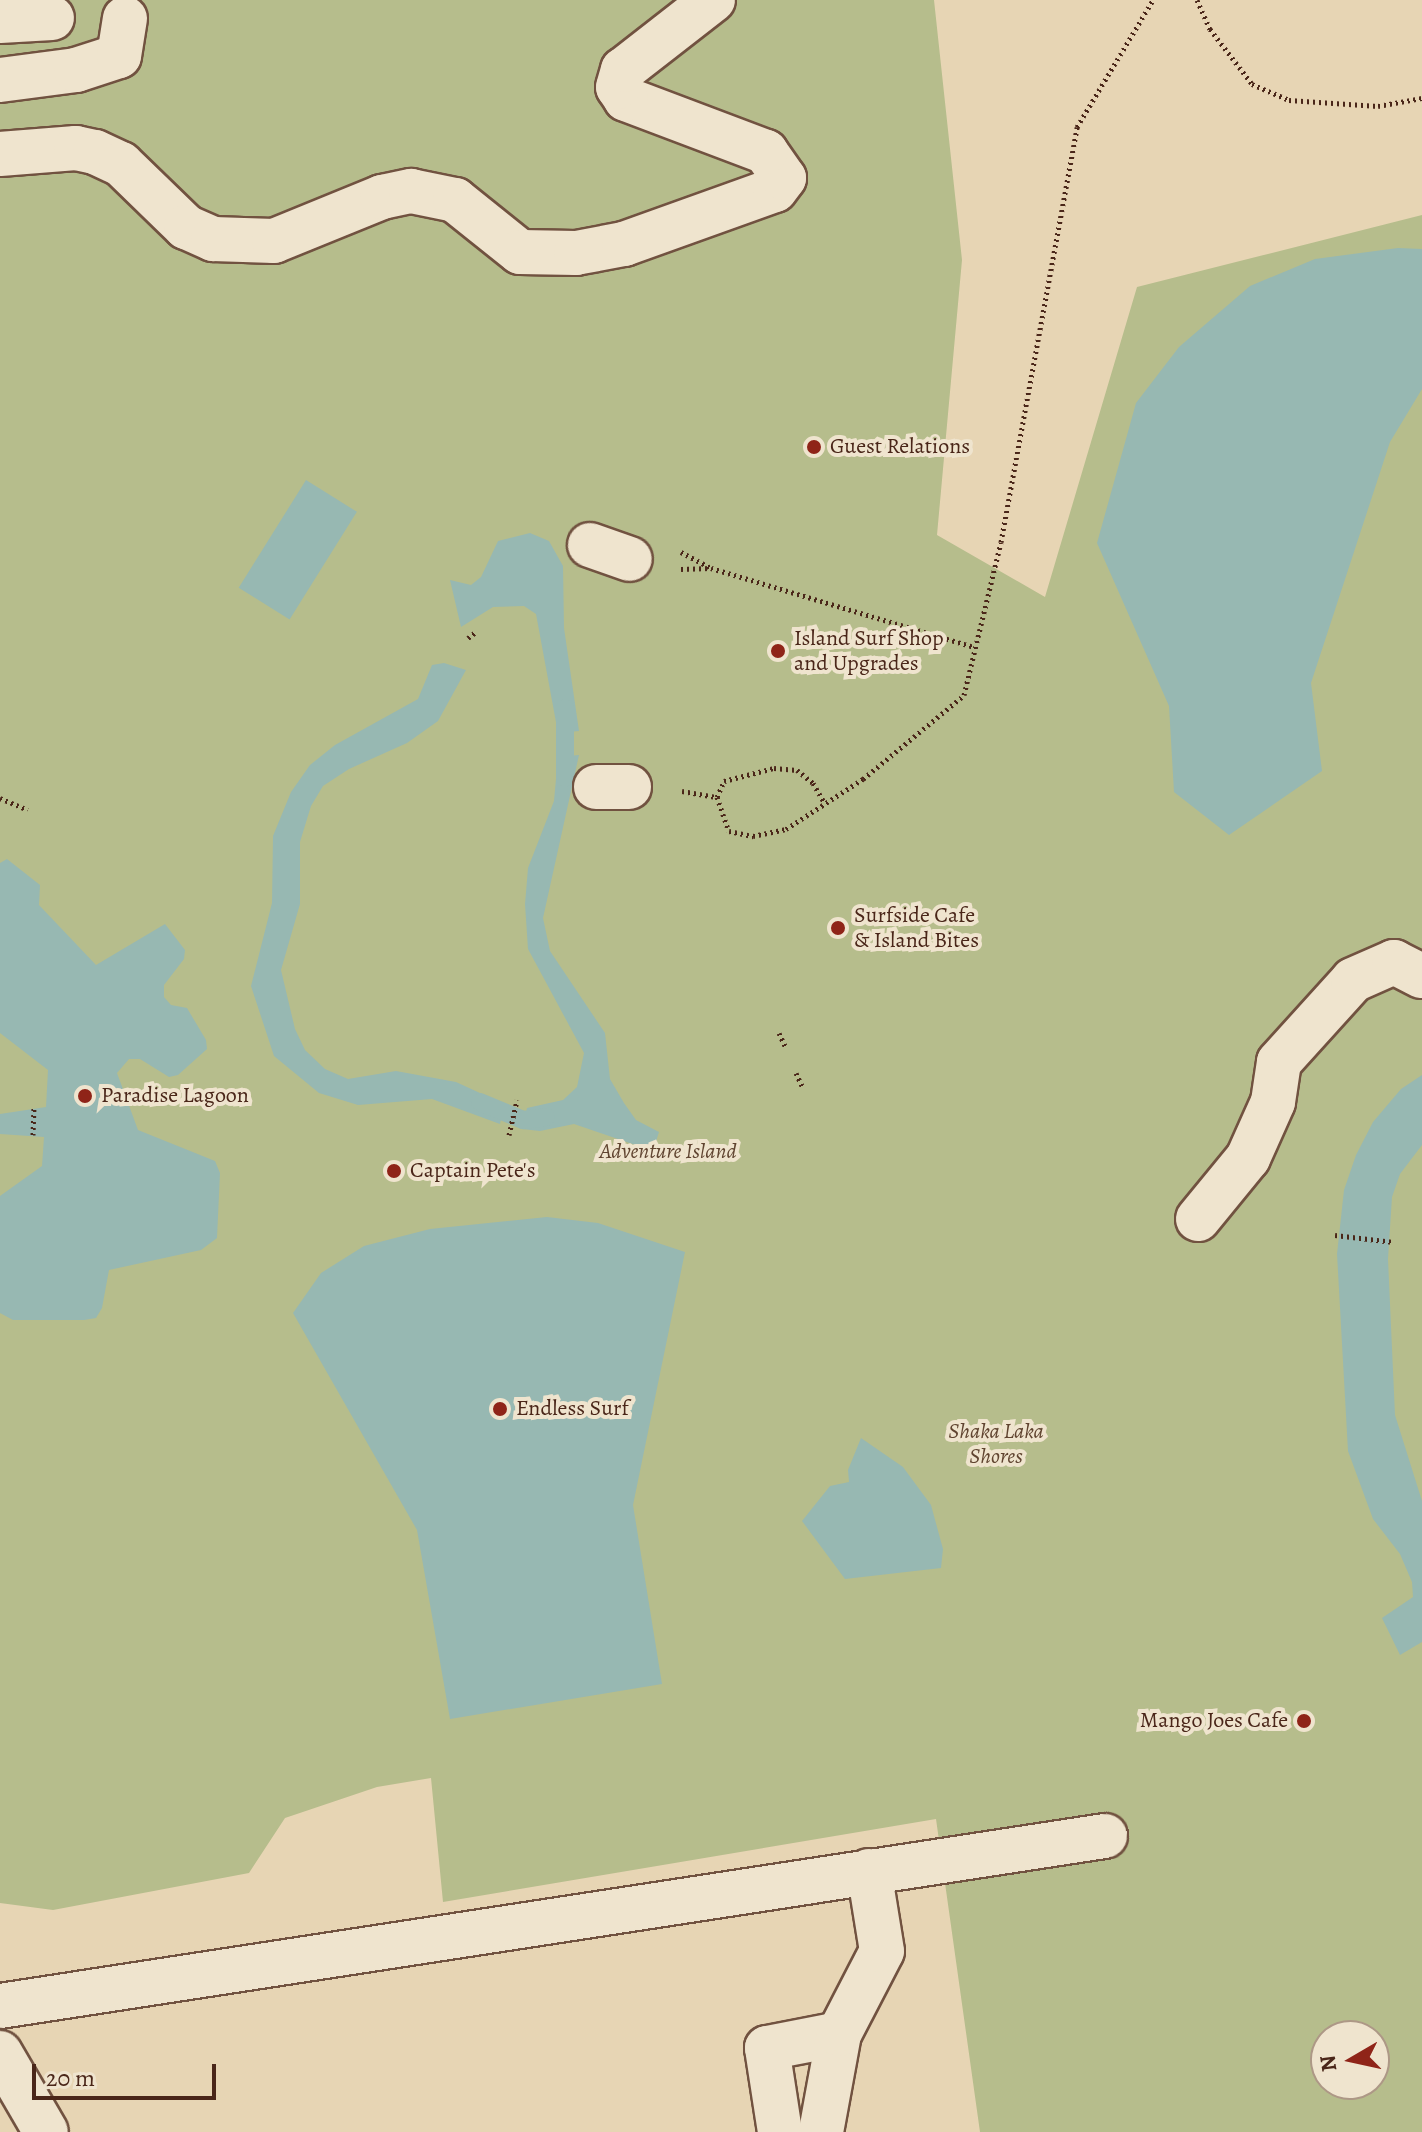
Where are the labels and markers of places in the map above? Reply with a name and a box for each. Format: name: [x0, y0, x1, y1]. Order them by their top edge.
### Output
place label: Guest Relations: [830, 434, 970, 460]
marker: Guest Relations: [805, 438, 823, 456]
place label: Island Surf Shop and Upgrades: [794, 625, 944, 676]
marker: Island Surf Shop and Upgrades: [769, 642, 787, 660]
place label: Surfside Cafe & Island Bites: [854, 902, 979, 954]
marker: Surfside Cafe & Island Bites: [829, 919, 847, 937]
place label: Paradise Lagoon: [101, 1083, 249, 1109]
marker: Paradise Lagoon: [76, 1087, 94, 1105]
place label: Captain Pete's: [410, 1158, 535, 1184]
marker: Captain Pete's: [385, 1162, 403, 1180]
place label: Endless Surf: [516, 1396, 629, 1422]
marker: Endless Surf: [491, 1400, 509, 1418]
place label: Mango Joes Cafe: [1140, 1708, 1288, 1734]
marker: Mango Joes Cafe: [1295, 1712, 1313, 1730]

